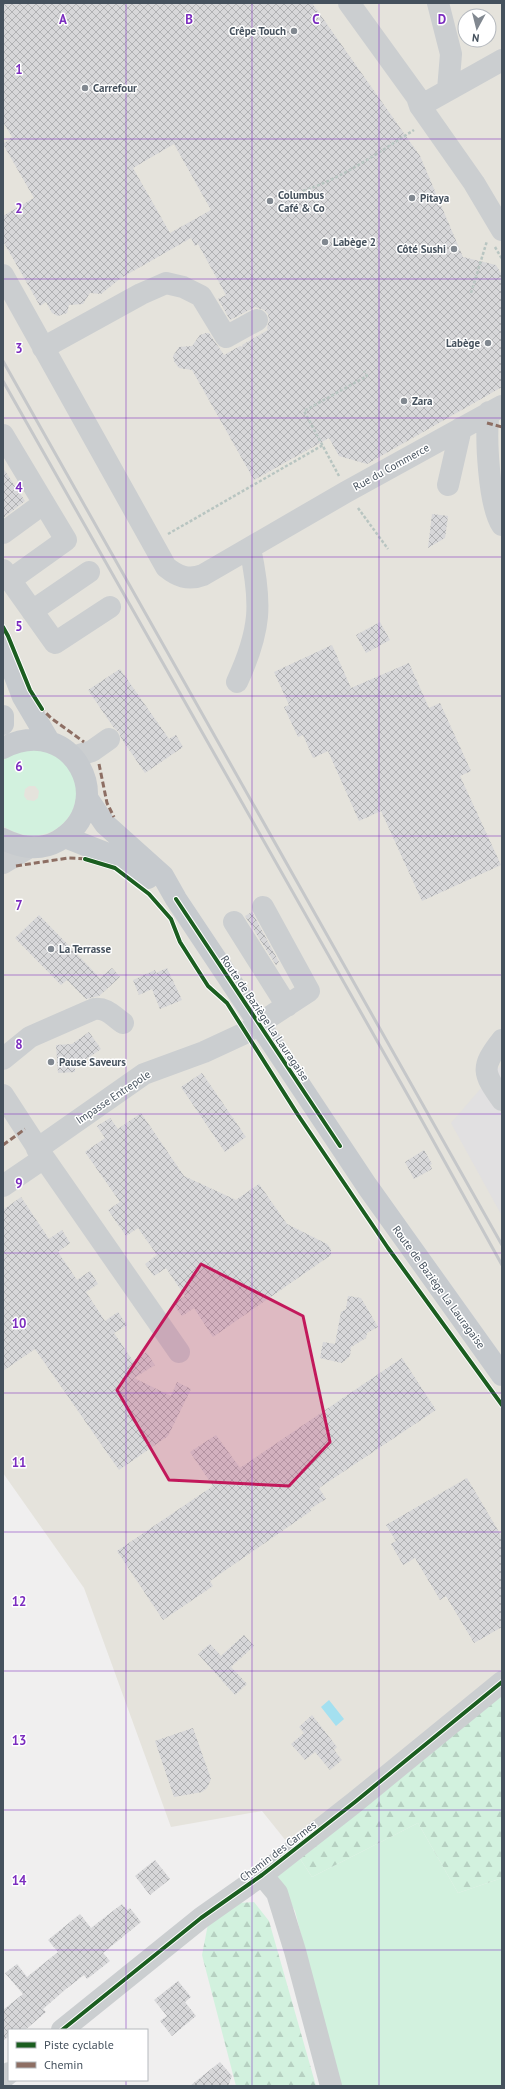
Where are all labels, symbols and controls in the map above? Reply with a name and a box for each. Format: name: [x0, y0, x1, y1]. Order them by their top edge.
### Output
north arrow: [457, 8, 497, 48]
text: A: [59, 11, 67, 28]
text: B: [185, 11, 193, 28]
text: C: [312, 11, 320, 28]
text: D: [438, 11, 446, 28]
place label: Crêpe Touch: [229, 24, 286, 38]
marker: Crêpe Touch: [289, 26, 299, 36]
text: N: [471, 31, 480, 45]
text: 1: [15, 61, 23, 78]
place label: Carrefour: [93, 81, 137, 95]
marker: Carrefour: [80, 83, 90, 93]
place label: Columbus Café & Co: [278, 188, 325, 215]
place label: Pitaya: [420, 191, 449, 205]
marker: Pitaya: [407, 193, 417, 203]
marker: Columbus Café & Co: [265, 196, 275, 206]
text: 2: [15, 200, 23, 217]
place label: Labège 2: [333, 235, 376, 249]
marker: Labège 2: [320, 237, 330, 247]
place label: Côté Sushi: [397, 242, 446, 256]
marker: Côté Sushi: [449, 244, 459, 254]
place label: Labège: [446, 336, 480, 350]
marker: Labège: [483, 338, 493, 348]
text: 3: [15, 340, 23, 357]
place label: Zara: [412, 394, 433, 408]
marker: Zara: [399, 396, 409, 406]
street label: Rue du Commerce: [350, 440, 432, 494]
text: 4: [15, 479, 23, 496]
text: 5: [15, 618, 23, 635]
text: 6: [15, 758, 23, 775]
text: 7: [15, 897, 23, 914]
place label: La Terrasse: [59, 942, 111, 956]
marker: La Terrasse: [46, 944, 56, 954]
street label: Route de Baziège La Lauragaise: [218, 953, 313, 1084]
text: 8: [15, 1036, 23, 1053]
place label: Pause Saveurs: [59, 1055, 126, 1069]
marker: Pause Saveurs: [46, 1057, 56, 1067]
street label: Impasse Entrepole: [73, 1067, 153, 1127]
text: 9: [15, 1175, 23, 1192]
street label: Route de Baziège La Lauragaise: [390, 1223, 489, 1352]
text: 10: [12, 1315, 26, 1332]
text: 11: [12, 1454, 26, 1471]
text: 12: [12, 1593, 26, 1610]
text: 13: [12, 1732, 26, 1749]
street label: Chemin des Carmes: [237, 1817, 319, 1884]
text: 14: [12, 1872, 27, 1889]
legend: [8, 2029, 148, 2081]
text: Piste cyclable: [44, 2037, 114, 2052]
text: Chemin: [44, 2057, 83, 2072]

